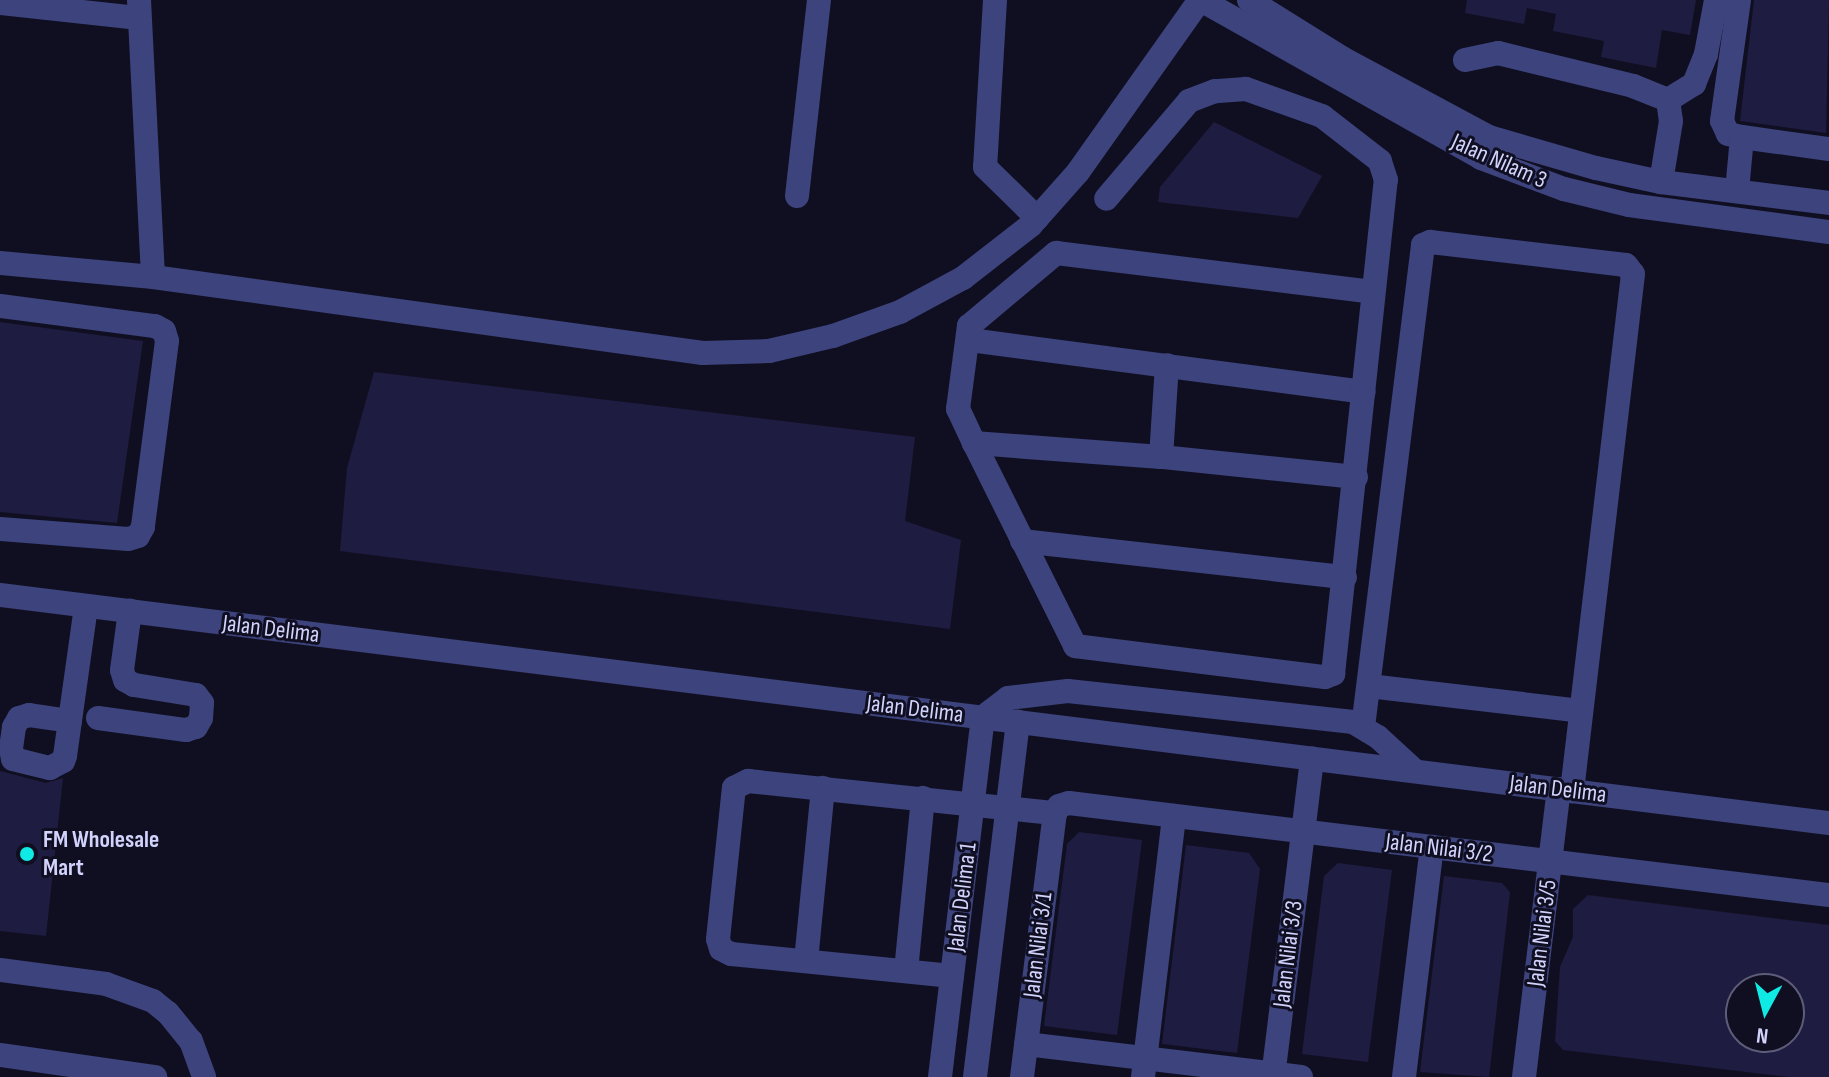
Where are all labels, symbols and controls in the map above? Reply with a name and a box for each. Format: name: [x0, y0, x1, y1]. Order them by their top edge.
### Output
street label: Jalan Nilam 3: [1447, 127, 1551, 195]
street label: Jalan Delima: [221, 609, 321, 649]
street label: Jalan Delima: [865, 689, 965, 729]
street label: Jalan Delima: [1508, 769, 1608, 809]
place label: FM Wholesale Mart: [43, 826, 159, 882]
street label: Jalan Nilai 3/2: [1384, 827, 1494, 869]
street label: Jalan Delima 1: [941, 841, 983, 953]
marker: FM Wholesale Mart: [18, 845, 36, 863]
street label: Jalan Nilai 3/5: [1521, 878, 1563, 988]
street label: Jalan Nilai 3/1: [1017, 891, 1059, 999]
street label: Jalan Nilai 3/3: [1267, 899, 1309, 1009]
north arrow: [1725, 973, 1805, 1053]
text: N: [1755, 1021, 1770, 1049]

